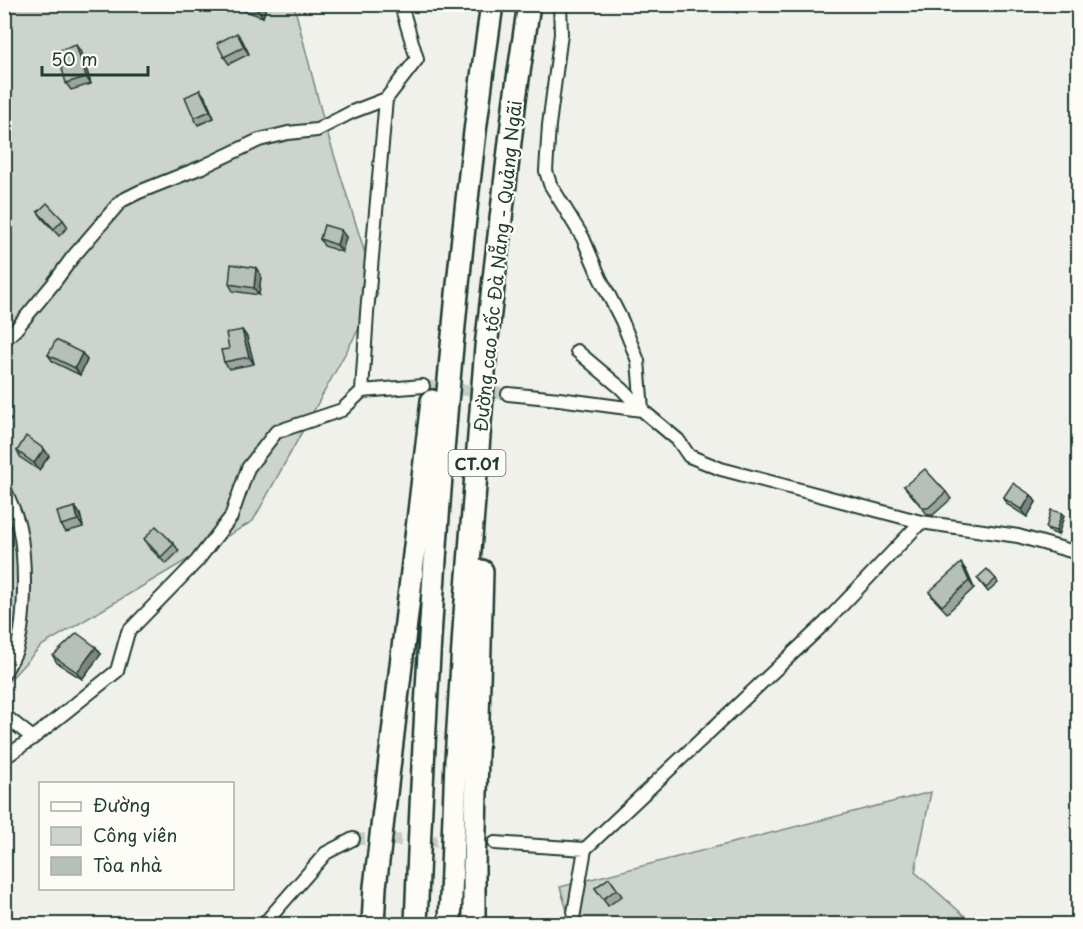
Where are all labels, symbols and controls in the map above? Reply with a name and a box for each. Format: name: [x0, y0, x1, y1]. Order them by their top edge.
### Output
scale bar: [42, 39, 148, 77]
text: 50 m: [51, 45, 98, 72]
street label: Đường cao tốc Đà Nẵng - Quảng Ngãi: [466, 99, 528, 433]
road number: CT.01: [448, 450, 506, 476]
legend: [39, 782, 234, 890]
text: Đường: [93, 791, 150, 818]
text: Công viên: [93, 821, 177, 848]
text: Tòa nhà: [93, 851, 163, 878]

